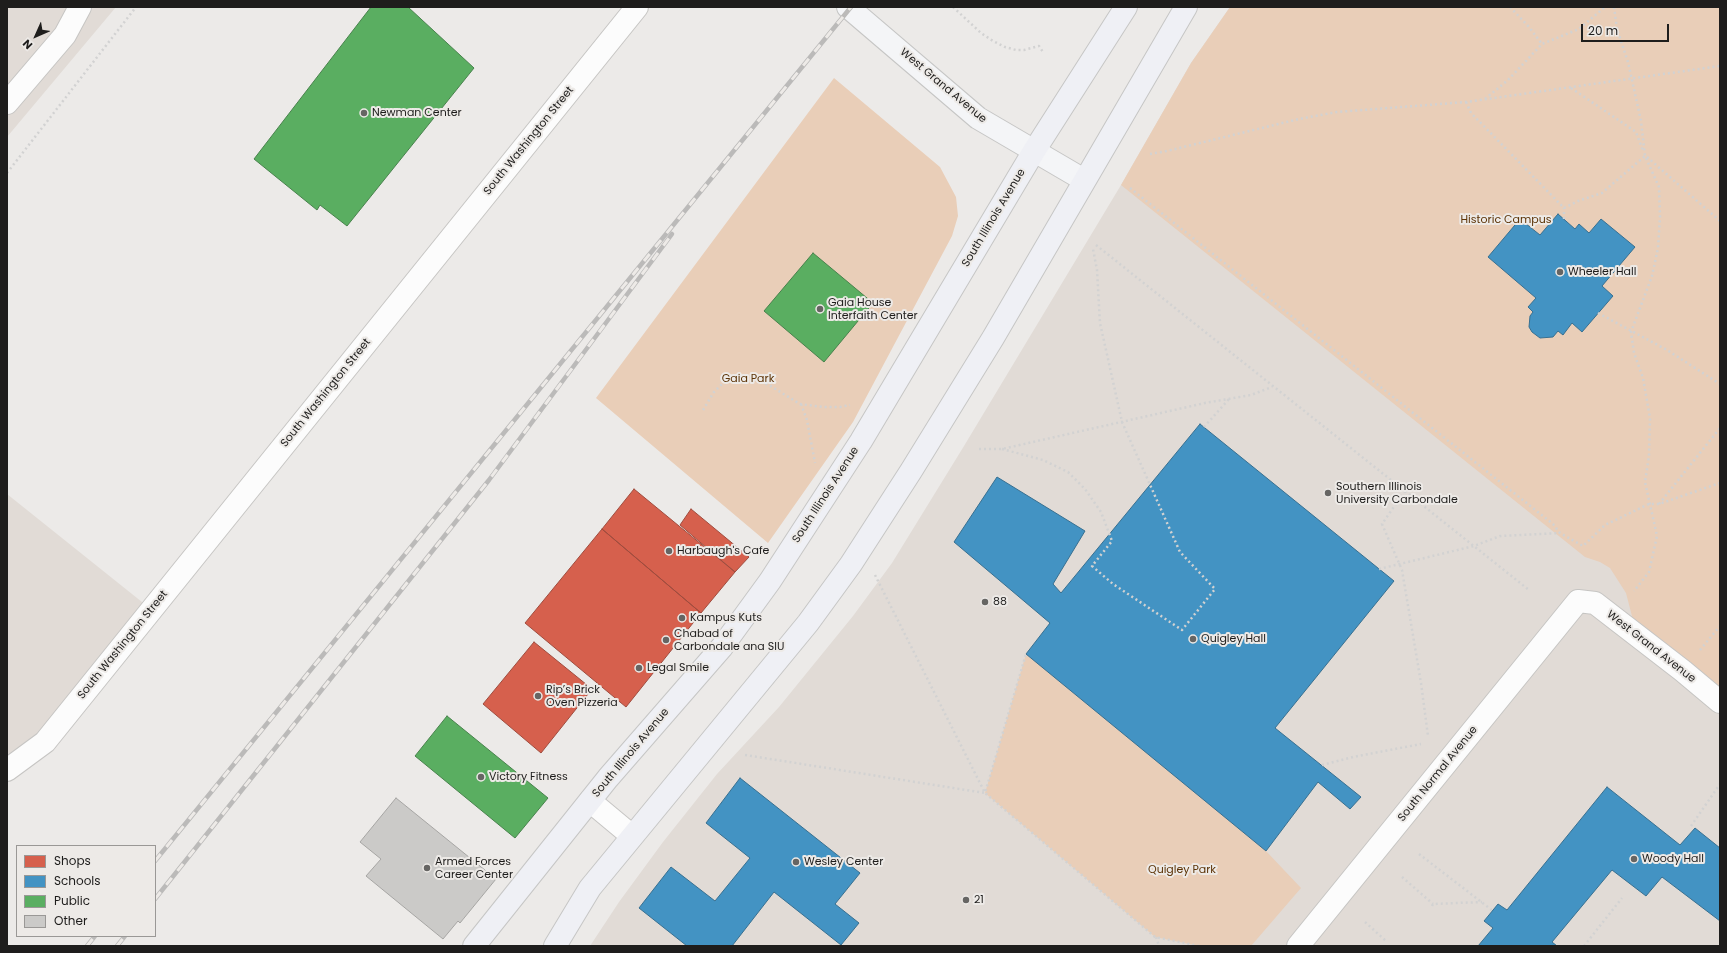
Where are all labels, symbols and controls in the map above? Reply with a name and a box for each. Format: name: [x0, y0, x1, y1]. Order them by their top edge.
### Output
north arrow: [16, 16, 56, 56]
scale bar: [1583, 16, 1671, 42]
text: 20 m: [1588, 22, 1618, 39]
text: N: [19, 36, 36, 53]
street label: West Grand Avenue: [897, 46, 989, 126]
street label: South Washington Street: [481, 84, 577, 198]
place label: Newman Center: [372, 106, 462, 120]
marker: Newman Center: [359, 108, 369, 118]
street label: South Illinois Avenue: [959, 167, 1029, 269]
park label: Historic Campus: [1460, 213, 1552, 227]
place label: Wheeler Hall: [1568, 265, 1636, 279]
marker: Wheeler Hall: [1555, 267, 1565, 277]
place label: Gaia House Interfaith Center: [828, 296, 918, 322]
marker: Gaia House Interfaith Center: [815, 304, 825, 314]
street label: South Washington Street: [278, 336, 374, 450]
park label: Gaia Park: [722, 372, 774, 386]
street label: South Illinois Avenue: [790, 444, 862, 546]
place label: Southern Illinois University Carbondale: [1336, 480, 1458, 506]
marker: Southern Illinois University Carbondale: [1323, 488, 1333, 498]
place label: Harbaugh's Cafe: [677, 544, 769, 558]
marker: Harbaugh's Cafe: [664, 546, 674, 556]
street label: South Washington Street: [75, 588, 171, 702]
place label: 88: [993, 595, 1007, 609]
marker: 88: [980, 597, 990, 607]
street label: West Grand Avenue: [1604, 608, 1698, 686]
place label: Kampus Kuts: [690, 611, 762, 625]
marker: Kampus Kuts: [677, 613, 687, 623]
place label: Chabad of Carbondale ana SIU: [674, 627, 784, 653]
place label: Quigley Hall: [1201, 632, 1266, 646]
marker: Quigley Hall: [1188, 634, 1198, 644]
marker: Chabad of Carbondale ana SIU: [661, 635, 671, 645]
place label: Legal Smile: [647, 661, 709, 675]
marker: Legal Smile: [634, 663, 644, 673]
place label: Rip’s Brick Oven Pizzeria: [546, 683, 618, 709]
marker: Rip’s Brick Oven Pizzeria: [533, 691, 543, 701]
street label: South Illinois Avenue: [590, 706, 672, 800]
street label: South Normal Avenue: [1395, 724, 1481, 824]
place label: Victory Fitness: [489, 770, 568, 784]
marker: Victory Fitness: [476, 772, 486, 782]
legend: [16, 845, 156, 937]
text: Shops: [54, 852, 91, 869]
place label: Woody Hall: [1642, 852, 1704, 866]
marker: Woody Hall: [1629, 854, 1639, 864]
place label: Armed Forces Career Center: [435, 855, 513, 881]
place label: Wesley Center: [804, 855, 883, 869]
marker: Wesley Center: [791, 857, 801, 867]
marker: Armed Forces Career Center: [422, 863, 432, 873]
park label: Quigley Park: [1148, 863, 1216, 877]
text: Schools: [54, 872, 101, 889]
text: Public: [54, 892, 90, 909]
place label: 21: [974, 893, 984, 907]
marker: 21: [961, 895, 971, 905]
text: Other: [54, 912, 87, 929]

